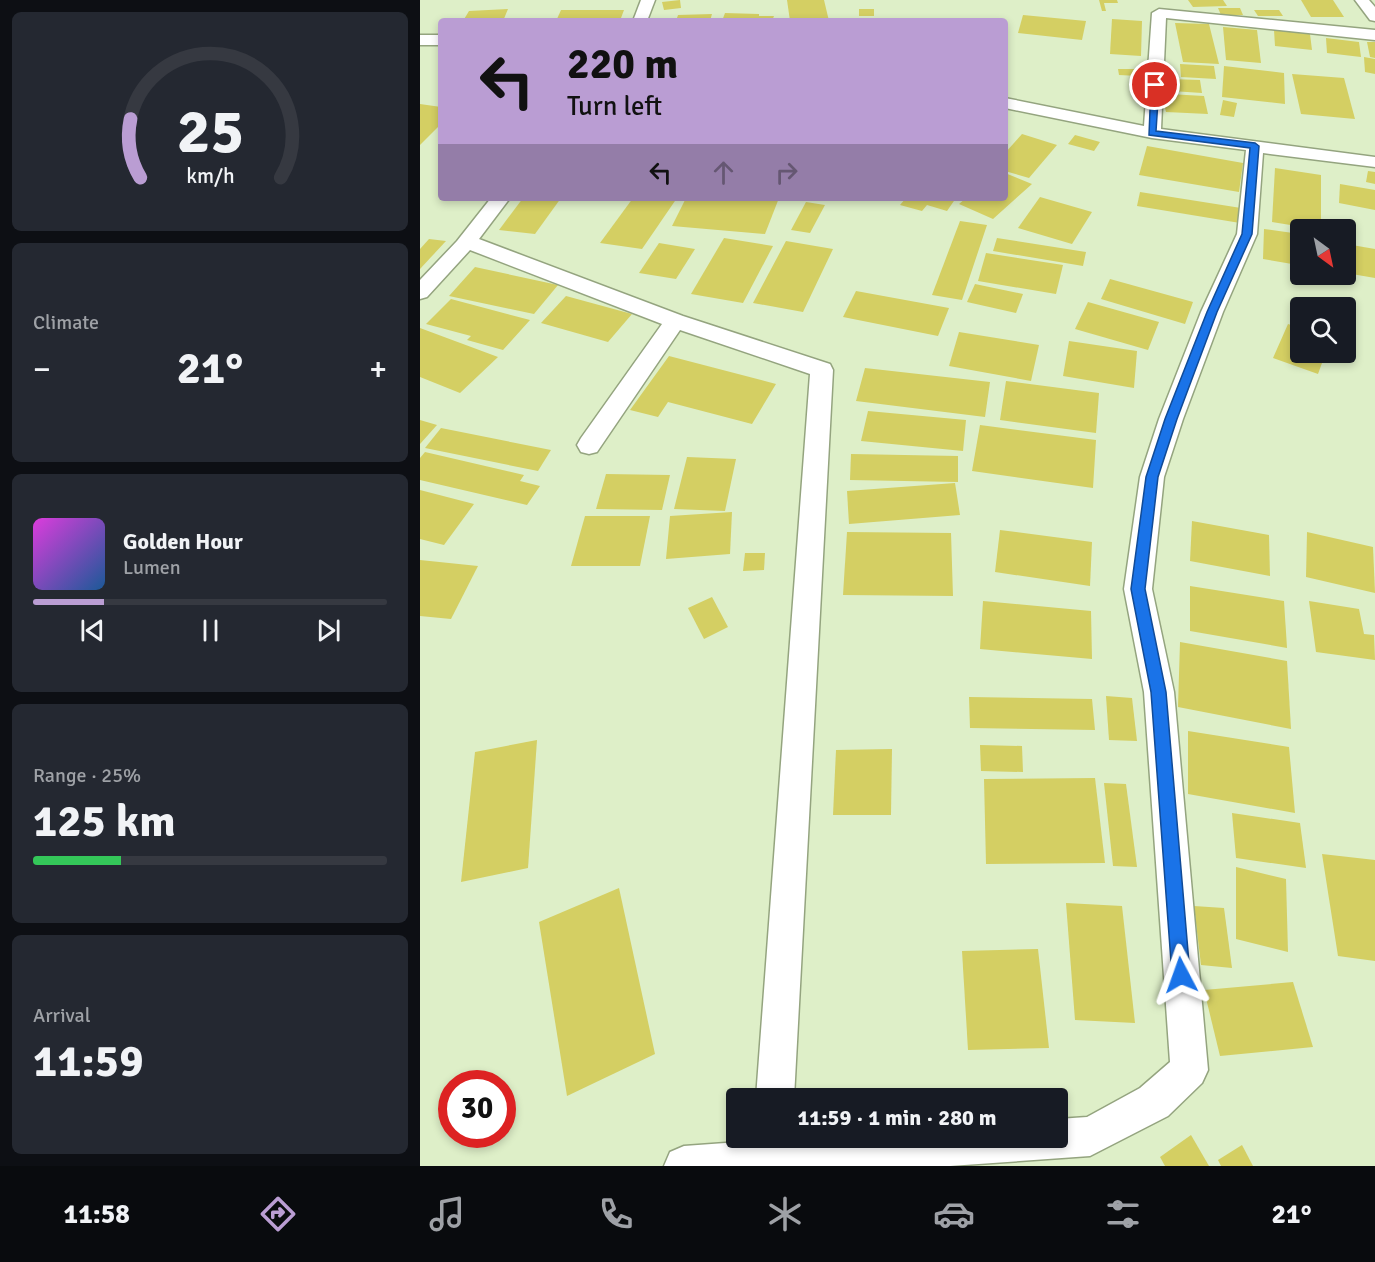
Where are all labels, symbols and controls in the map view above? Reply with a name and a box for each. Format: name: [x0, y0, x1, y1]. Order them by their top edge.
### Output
text: 220 m: [567, 39, 678, 90]
icon: left: [468, 42, 546, 120]
pin: [1129, 59, 1180, 110]
icon: arrive: [1138, 68, 1171, 101]
text: Turn left: [567, 90, 662, 123]
text: 25: [176, 94, 244, 171]
icon: left: [644, 156, 677, 189]
icon: ahead: [707, 156, 740, 189]
icon: right: [770, 156, 803, 189]
text: km/h: [186, 164, 234, 190]
north arrow: [1290, 219, 1356, 285]
map controls: [1290, 219, 1356, 363]
button: search: [1290, 297, 1356, 363]
text: Climate: [33, 310, 99, 335]
text: 21°: [177, 341, 243, 396]
text: −: [33, 349, 51, 390]
text: +: [369, 349, 387, 390]
text: Golden Hour: [123, 528, 243, 555]
text: Lumen: [123, 555, 181, 580]
icon: previous: [76, 614, 109, 647]
icon: pause: [194, 614, 227, 647]
icon: next: [312, 614, 345, 647]
text: Range · 25%: [33, 763, 141, 788]
text: 125 km: [33, 794, 176, 849]
position arrow: [1149, 943, 1213, 1007]
text: Arrival: [33, 1003, 91, 1028]
text: 11:59: [33, 1034, 143, 1089]
speed limit sign: 30: [438, 1070, 516, 1148]
text: 11:59 · 1 min · 280 m: [797, 1104, 997, 1131]
icon: directions: [257, 1193, 299, 1235]
icon: music: [426, 1193, 468, 1235]
icon: phone: [595, 1193, 637, 1235]
icon: climate: [764, 1193, 806, 1235]
icon: car: [933, 1193, 975, 1235]
icon: filters: [1102, 1193, 1144, 1235]
text: 11:58: [64, 1198, 130, 1231]
text: 21°: [1271, 1198, 1311, 1231]

